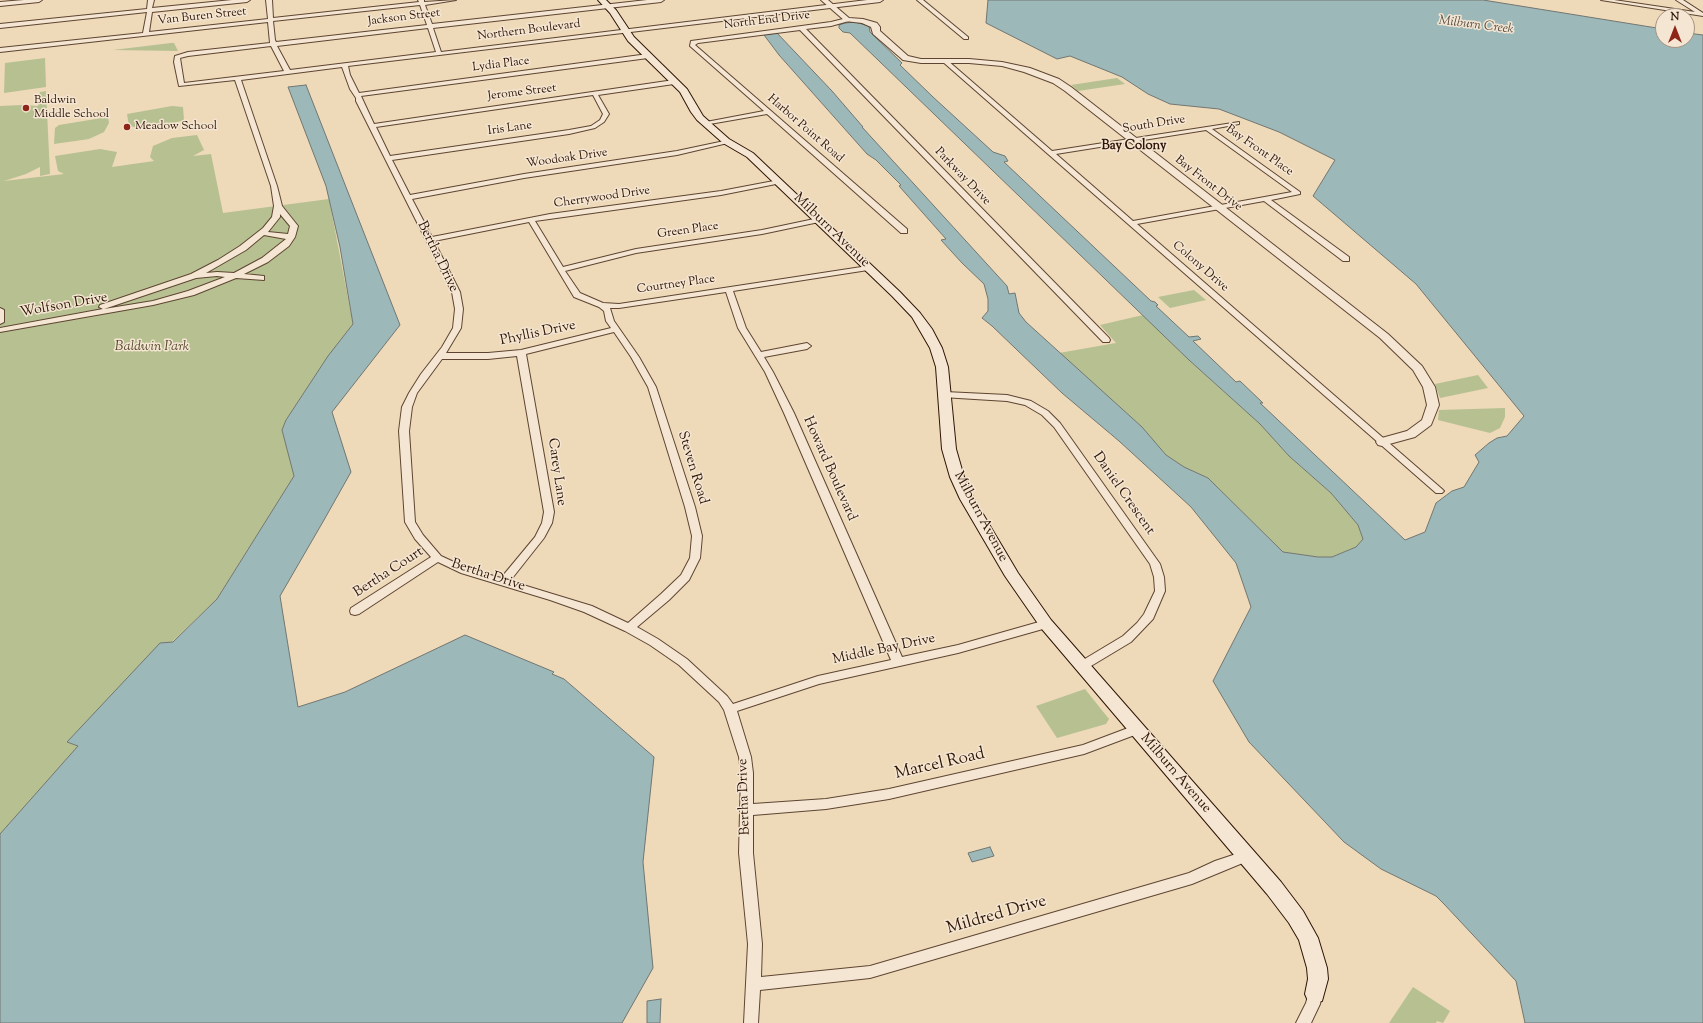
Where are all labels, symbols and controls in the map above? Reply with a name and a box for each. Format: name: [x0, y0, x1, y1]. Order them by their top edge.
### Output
street label: Van Buren Street: [157, 5, 247, 29]
street label: Jackson Street: [367, 6, 441, 30]
north arrow: [1655, 8, 1695, 48]
street label: North End Drive: [723, 9, 811, 33]
text: N: [1671, 9, 1679, 25]
water label: Milburn Creek: [1438, 14, 1514, 38]
street label: Northern Boulevard: [477, 18, 581, 44]
street label: Lydia Place: [472, 54, 530, 76]
street label: Jerome Street: [487, 82, 557, 104]
street label: Harbor Point Road: [764, 92, 846, 166]
place label: Baldwin Middle School: [34, 94, 109, 122]
marker: Baldwin Middle School: [21, 103, 31, 113]
street label: South Drive: [1122, 113, 1186, 137]
street label: Iris Lane: [487, 119, 533, 139]
place label: Meadow School: [135, 120, 217, 134]
marker: Meadow School: [122, 122, 132, 132]
street label: Bay Front Place: [1222, 122, 1296, 180]
district label: Bay Colony: [1102, 139, 1166, 155]
street label: Parkway Drive: [931, 145, 993, 209]
street label: Woodoak Drive: [525, 146, 609, 172]
street label: Bay Front Drive: [1171, 153, 1245, 215]
street label: Cherrywood Drive: [553, 184, 651, 212]
street label: Milburn Avenue: [789, 190, 873, 272]
street label: Bertha Drive: [413, 219, 461, 295]
street label: Green Place: [656, 220, 720, 242]
street label: Colony Drive: [1169, 239, 1231, 295]
street label: Courtney Place: [636, 272, 716, 298]
street label: Wolfson Drive: [19, 290, 109, 322]
street label: Phyllis Drive: [499, 318, 577, 350]
park label: Baldwin Park: [115, 340, 189, 356]
street label: Howard Boulevard: [798, 414, 860, 524]
street label: Steven Road: [673, 429, 711, 507]
street label: Carey Lane: [543, 437, 569, 507]
street label: Daniel Crescent: [1088, 449, 1158, 539]
street label: Milburn Avenue: [949, 469, 1011, 565]
street label: Bertha Court: [351, 544, 427, 602]
street label: Bertha Drive: [449, 556, 527, 596]
street label: Middle Bay Drive: [831, 631, 937, 669]
street label: Milburn Avenue: [1136, 731, 1214, 817]
street label: Marcel Road: [893, 745, 987, 785]
street label: Bertha Drive: [735, 758, 755, 836]
street label: Mildred Drive: [945, 892, 1049, 940]

